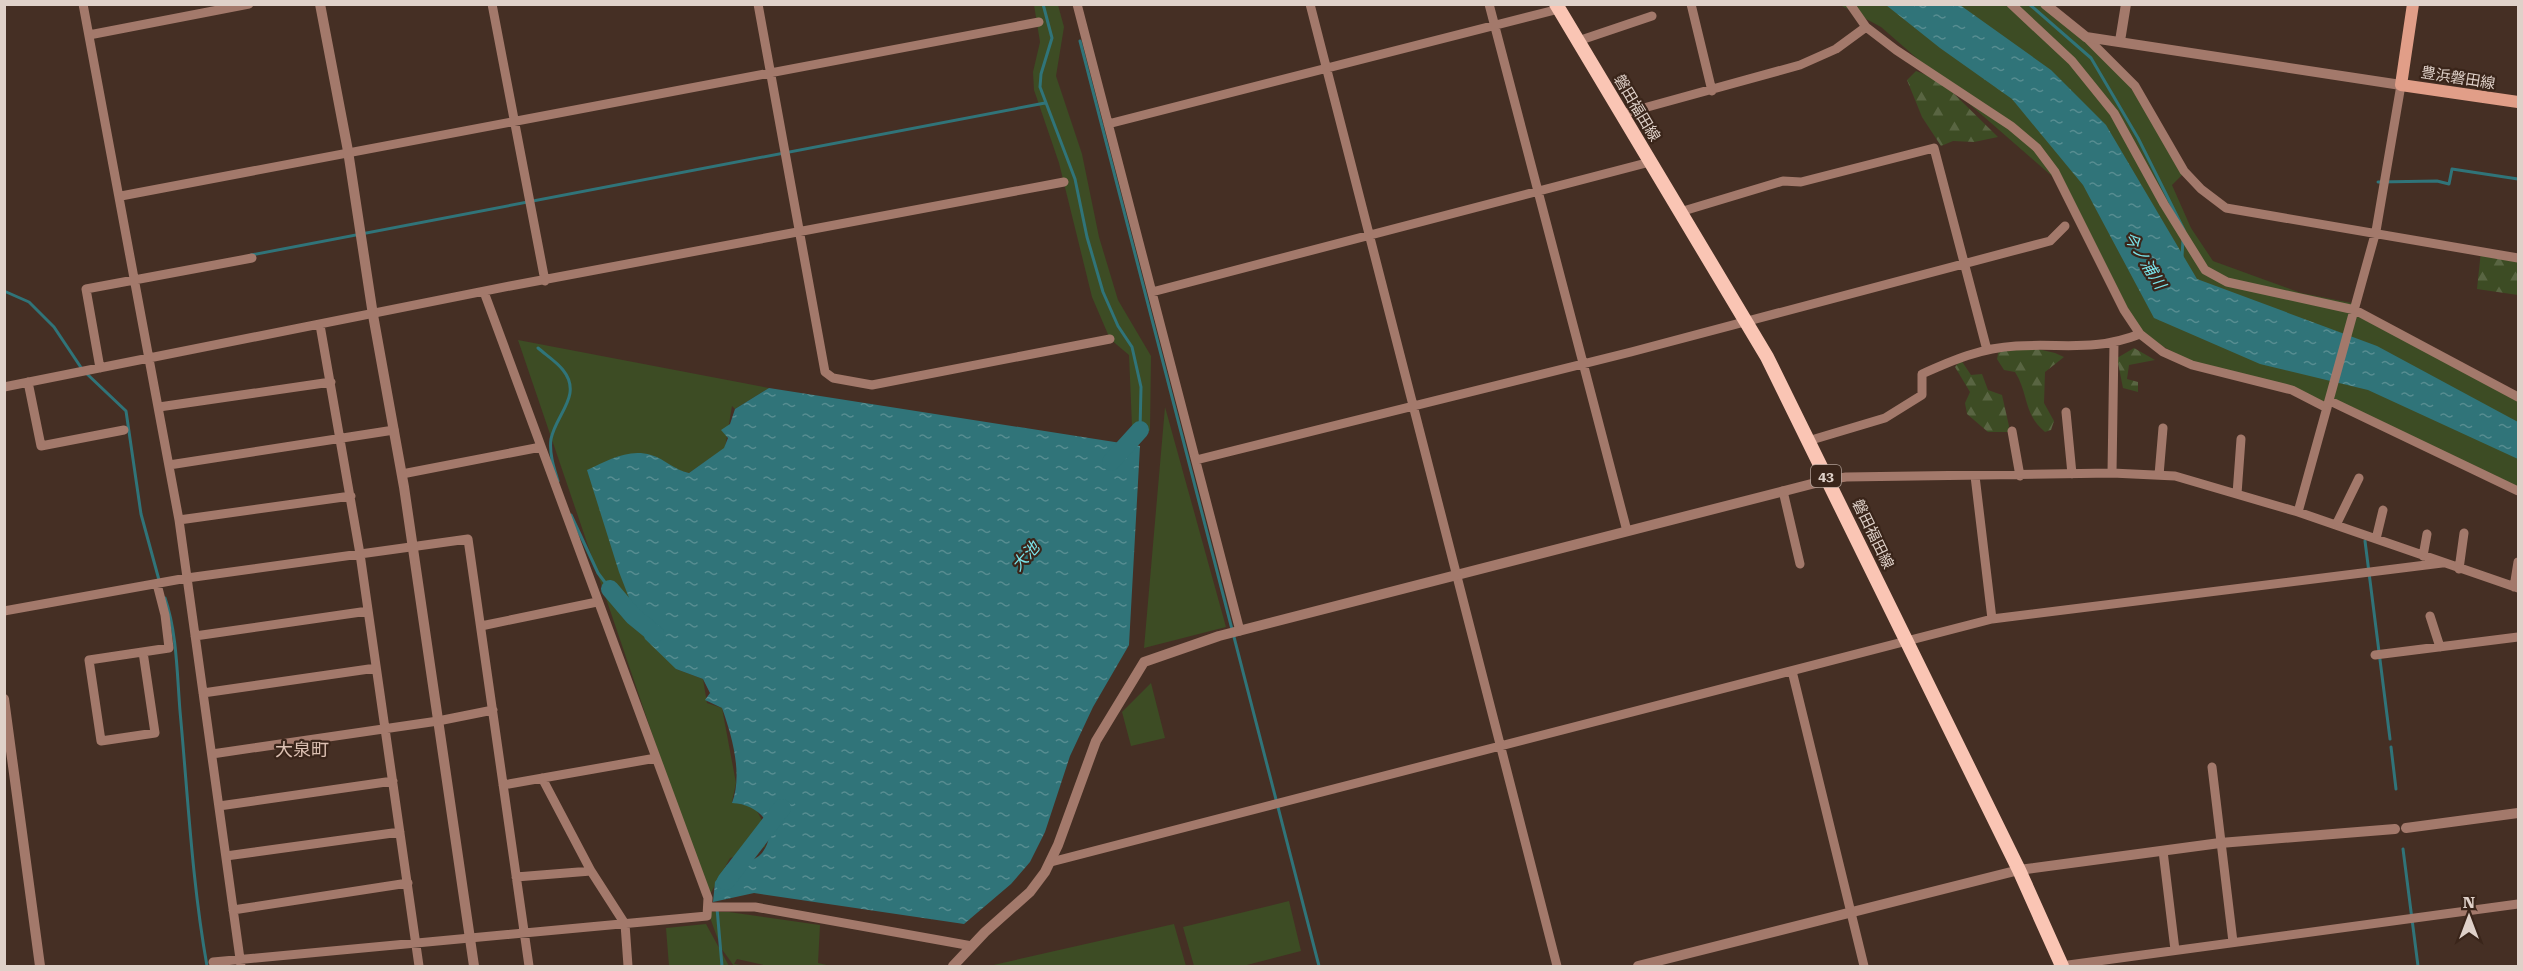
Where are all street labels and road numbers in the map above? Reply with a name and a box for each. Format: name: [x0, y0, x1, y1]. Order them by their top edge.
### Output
street label: 豊浜磐田線: [2420, 63, 2496, 93]
street label: 磐田福田線: [1610, 71, 1664, 145]
road number: 43: [1811, 465, 1841, 487]
street label: 磐田福田線: [1848, 496, 1898, 572]

